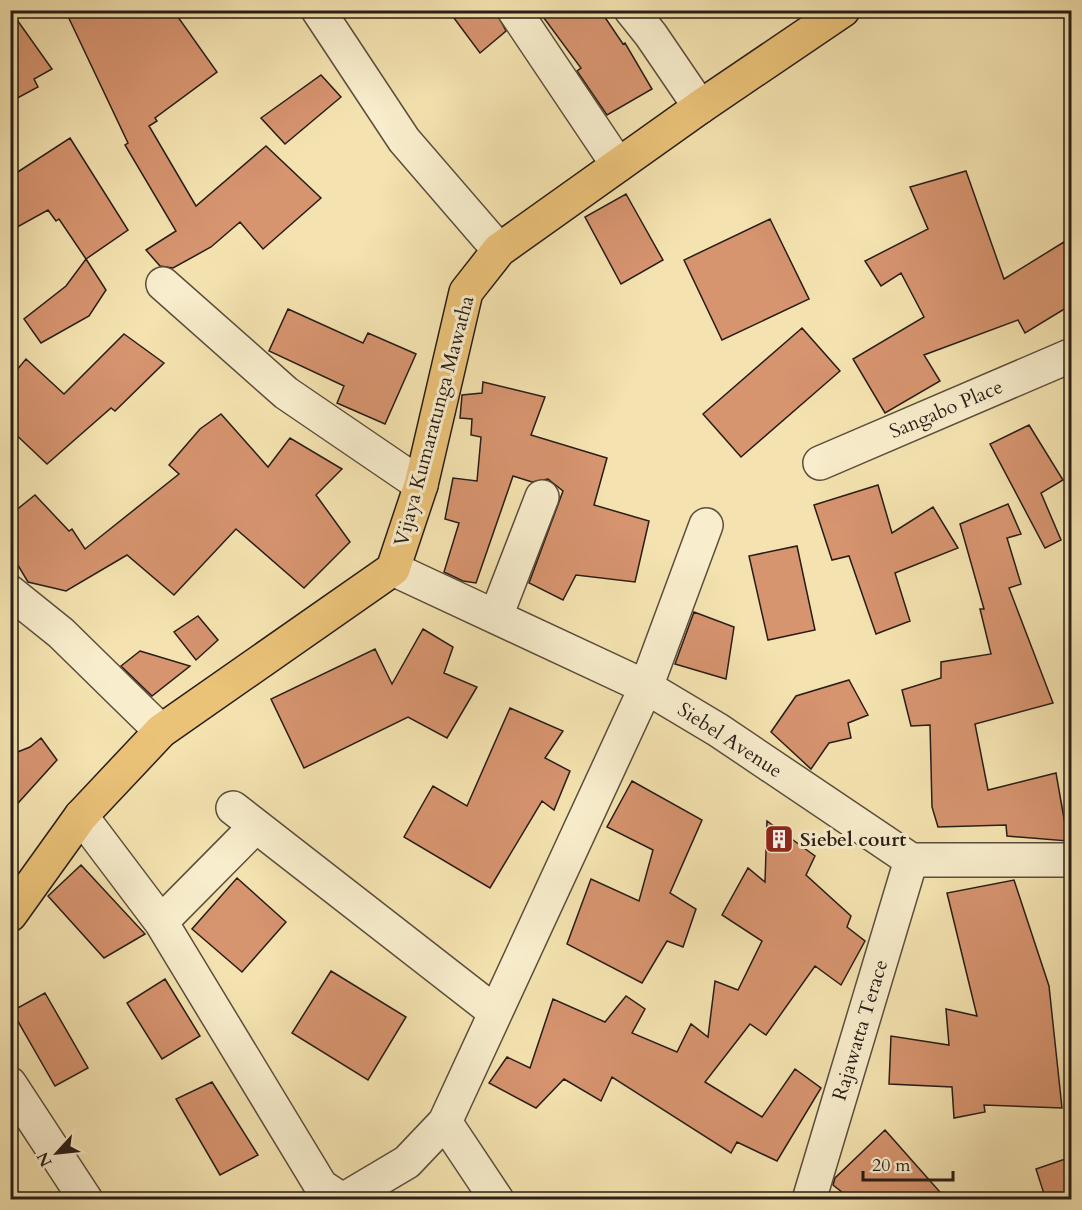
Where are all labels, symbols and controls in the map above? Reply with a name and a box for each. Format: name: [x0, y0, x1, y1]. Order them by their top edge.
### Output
street label: Vijaya Kumaratunga Mawatha: [388, 292, 481, 549]
street label: Sangabo Place: [885, 373, 1007, 445]
street label: Siebel Avenue: [672, 696, 788, 784]
building icon: Siebel court: [763, 823, 795, 855]
place label: Siebel court: [800, 826, 906, 853]
street label: Rajawatta Terace: [826, 956, 894, 1104]
north arrow: [27, 1123, 87, 1183]
scale bar: [863, 1144, 953, 1182]
text: N: [32, 1148, 57, 1171]
text: 20 m: [872, 1153, 911, 1178]

